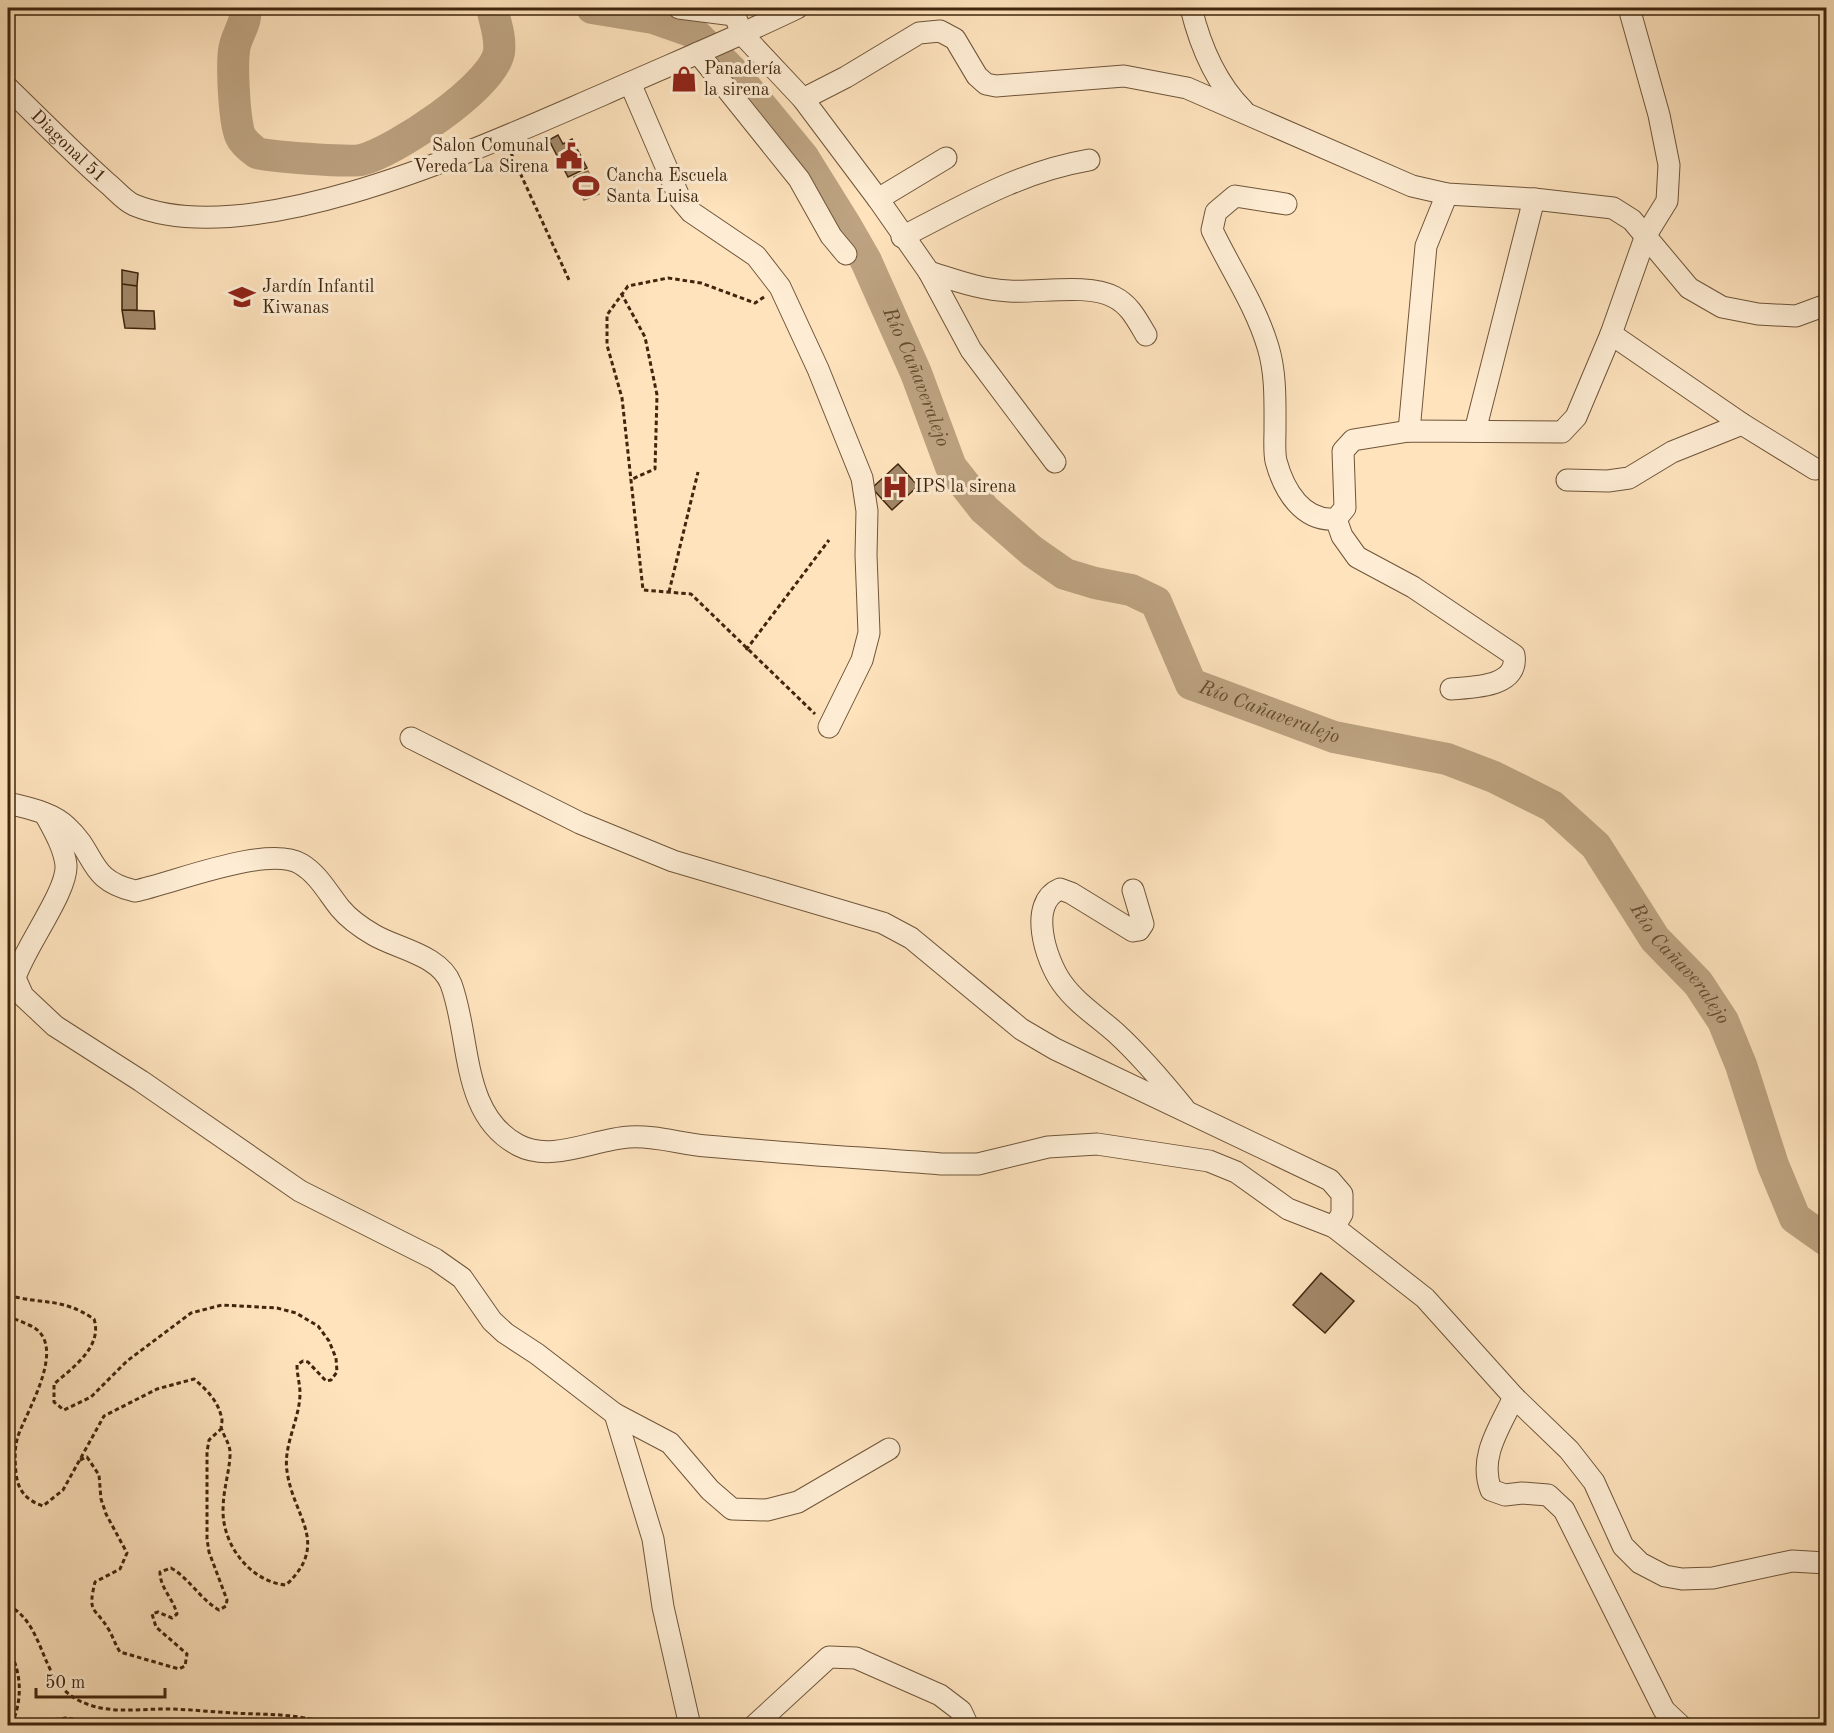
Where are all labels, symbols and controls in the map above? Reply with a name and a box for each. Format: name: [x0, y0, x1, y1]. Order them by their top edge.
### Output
place label: Panadería la sirena: [704, 60, 782, 99]
shop icon: Panadería la sirena: [669, 64, 699, 94]
street label: Diagonal 51: [27, 107, 109, 186]
place label: Salon Comunal Vereda La Sirena: [413, 137, 549, 176]
public building icon: Salon Comunal Vereda La Sirena: [554, 141, 584, 171]
place label: Cancha Escuela Santa Luisa: [606, 167, 728, 206]
sports icon: Cancha Escuela Santa Luisa: [571, 171, 601, 201]
place label: Jardín Infantil Kiwanas: [262, 278, 375, 317]
school or university icon: Jardín Infantil Kiwanas: [227, 282, 257, 312]
water label: Río Cañaveralejo: [878, 304, 953, 450]
hospital icon: IPS la sirena: [880, 472, 910, 502]
place label: IPS la sirena: [915, 478, 1016, 496]
water label: Río Cañaveralejo: [1195, 677, 1341, 748]
water label: Río Cañaveralejo: [1625, 899, 1733, 1028]
scale bar: [36, 1661, 165, 1699]
text: 50 m: [45, 1674, 85, 1692]

